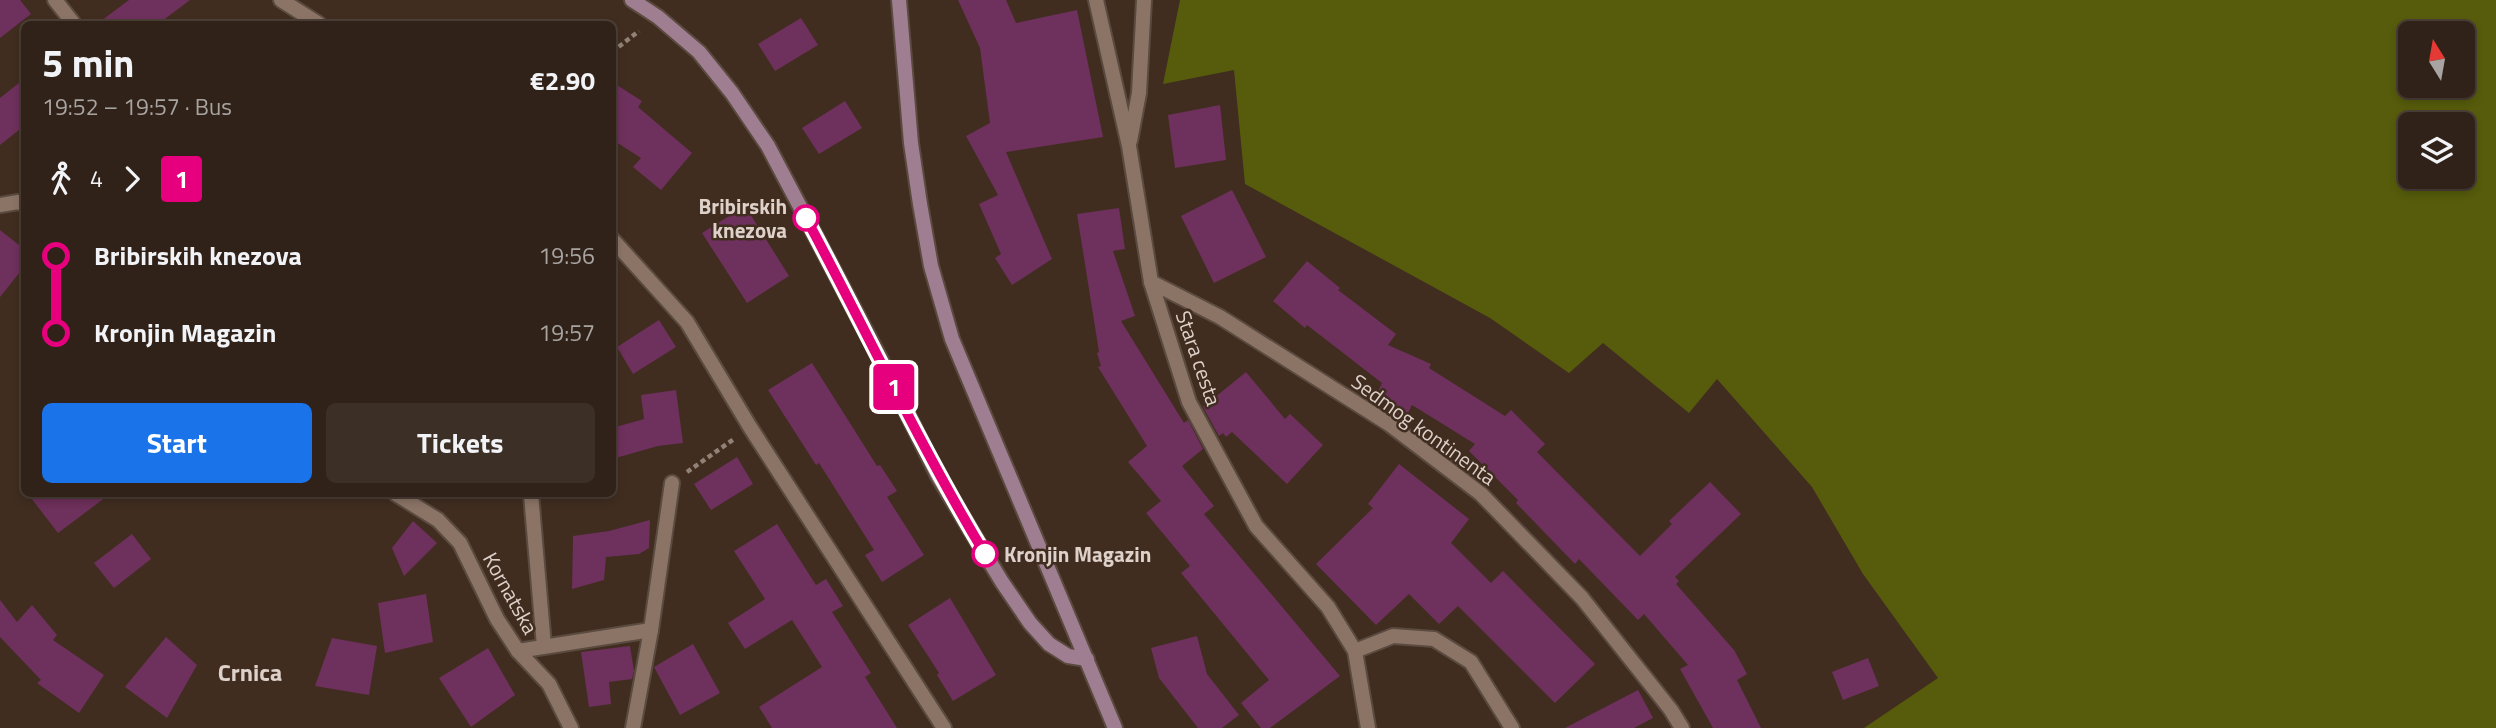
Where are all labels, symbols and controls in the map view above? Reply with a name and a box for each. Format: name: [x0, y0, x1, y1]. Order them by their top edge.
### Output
north arrow: [2398, 21, 2474, 98]
map controls: [2398, 21, 2475, 189]
text: 5 min: [42, 34, 134, 92]
text: €2.90: [530, 61, 595, 100]
text: 19:52 – 19:57 · Bus: [42, 89, 232, 124]
button: layers: [2398, 112, 2475, 189]
icon: walk: [42, 160, 80, 198]
icon: forward: [113, 160, 151, 198]
text: 4: [90, 161, 103, 196]
text: 1: [175, 161, 188, 197]
place label: Bribirskih knezova: [699, 190, 787, 246]
marker: Bribirskih knezova: [793, 205, 819, 231]
text: Bribirskih knezova: [94, 236, 302, 275]
text: 19:56: [538, 238, 595, 273]
street label: Stara cesta: [1168, 306, 1230, 410]
text: Kronjin Magazin: [94, 313, 276, 352]
text: 19:57: [538, 315, 595, 350]
line badge: 1: [871, 364, 917, 410]
street label: Sedmog kontinenta: [1345, 365, 1503, 493]
text: 1: [887, 369, 901, 405]
button: Start: [42, 403, 312, 483]
button: Tickets: [326, 403, 595, 483]
place label: Kronjin Magazin: [1004, 538, 1151, 570]
marker: Kronjin Magazin: [972, 541, 998, 567]
street label: Kornatska: [475, 546, 547, 640]
district label: Crnica: [218, 654, 282, 690]

